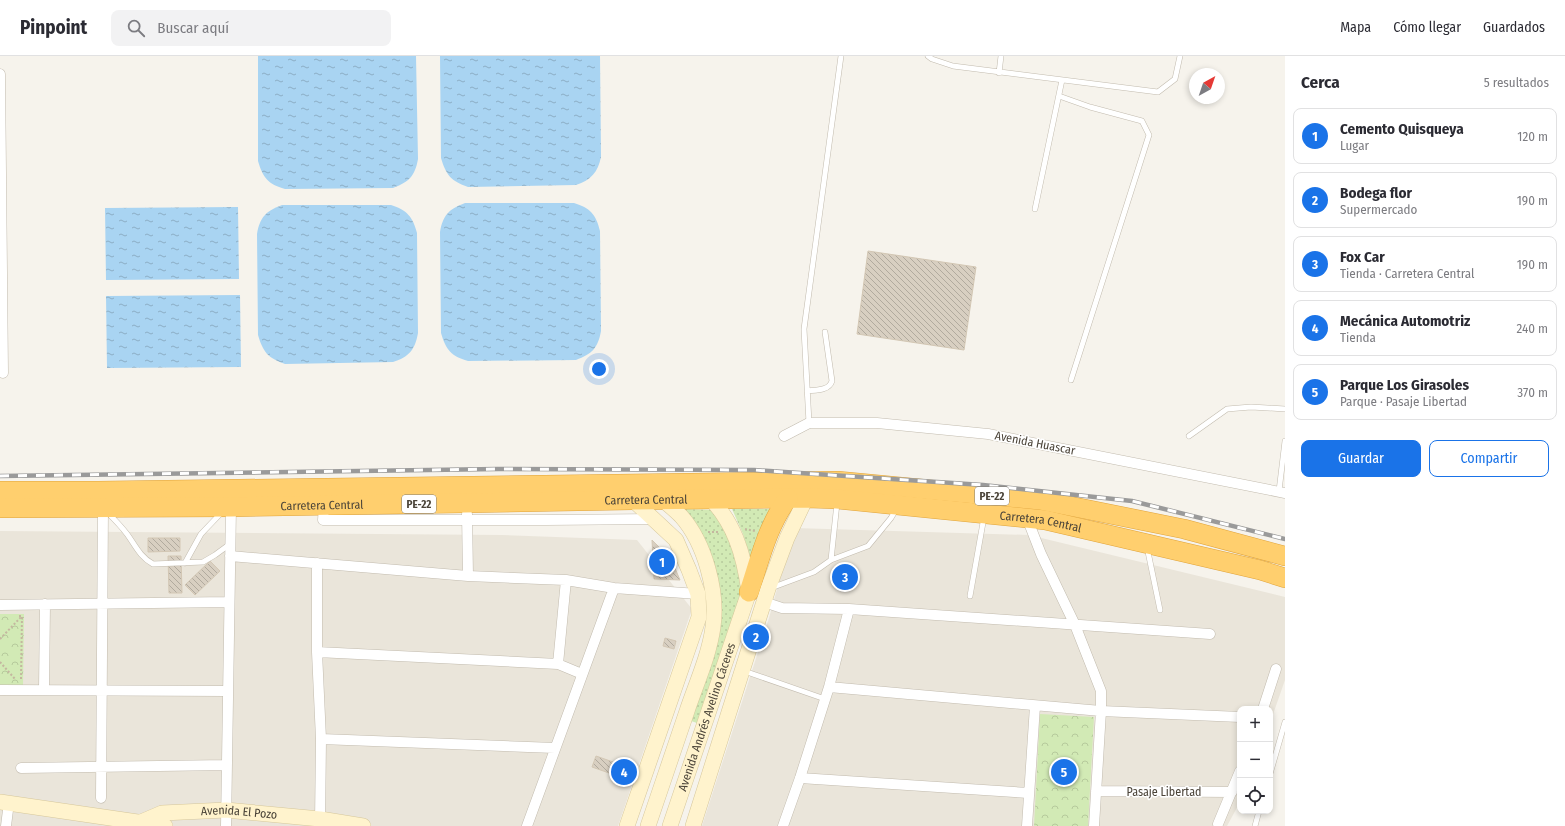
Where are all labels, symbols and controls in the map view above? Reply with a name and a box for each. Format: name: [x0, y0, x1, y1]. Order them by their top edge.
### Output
search box: [111, 10, 391, 46]
text: Pinpoint: [20, 16, 87, 39]
icon: search: [125, 17, 147, 39]
text: Buscar aquí: [157, 19, 229, 37]
text: Mapa: [1340, 19, 1371, 36]
text: Cómo llegar: [1393, 19, 1461, 36]
text: Guardados: [1483, 19, 1545, 36]
north arrow: [1189, 68, 1225, 104]
text: Cerca: [1301, 72, 1340, 93]
text: 5 resultados: [1484, 75, 1549, 90]
text: Cemento Quisqueya: [1340, 120, 1464, 138]
text: 1: [1312, 129, 1318, 144]
text: 120 m: [1517, 129, 1548, 144]
text: Lugar: [1340, 138, 1369, 153]
text: Bodega flor: [1340, 184, 1412, 202]
text: 2: [1312, 193, 1318, 208]
text: 190 m: [1517, 193, 1548, 208]
text: Supermercado: [1340, 202, 1417, 217]
text: Fox Car: [1340, 248, 1385, 266]
text: 3: [1312, 257, 1318, 272]
text: 190 m: [1517, 257, 1548, 272]
text: Tienda · Carretera Central: [1340, 266, 1474, 281]
text: Mecánica Automotriz: [1340, 312, 1470, 330]
text: 4: [1312, 321, 1318, 336]
text: 240 m: [1516, 321, 1548, 336]
text: Tienda: [1340, 330, 1376, 345]
your location: [589, 359, 609, 379]
text: Parque Los Girasoles: [1340, 376, 1469, 394]
text: 5: [1312, 385, 1318, 400]
text: 370 m: [1517, 385, 1548, 400]
text: Parque · Pasaje Libertad: [1340, 394, 1467, 409]
street label: Avenida Huascar: [994, 428, 1077, 458]
button: Guardar: [1301, 440, 1421, 477]
button: Compartir: [1429, 440, 1549, 477]
road number: PE-22: [975, 487, 1009, 505]
street label: Carretera Central: [604, 492, 687, 507]
road number: PE-22: [402, 495, 436, 513]
street label: Carretera Central: [280, 498, 364, 513]
street label: Carretera Central: [999, 508, 1083, 535]
pin: 1: [649, 547, 675, 577]
pin: 3: [832, 562, 858, 592]
pin: 2: [743, 622, 769, 652]
street label: Avenida Andrés Avelino Cáceres: [675, 641, 738, 793]
map controls: [1237, 706, 1273, 814]
button: +: [1237, 706, 1273, 742]
button: −: [1237, 742, 1273, 778]
pin: 4: [611, 757, 637, 787]
pin: 5: [1051, 757, 1077, 787]
button: locate: [1237, 778, 1273, 814]
street label: Pasaje Libertad: [1126, 785, 1202, 799]
street label: Avenida El Pozo: [200, 803, 278, 822]

